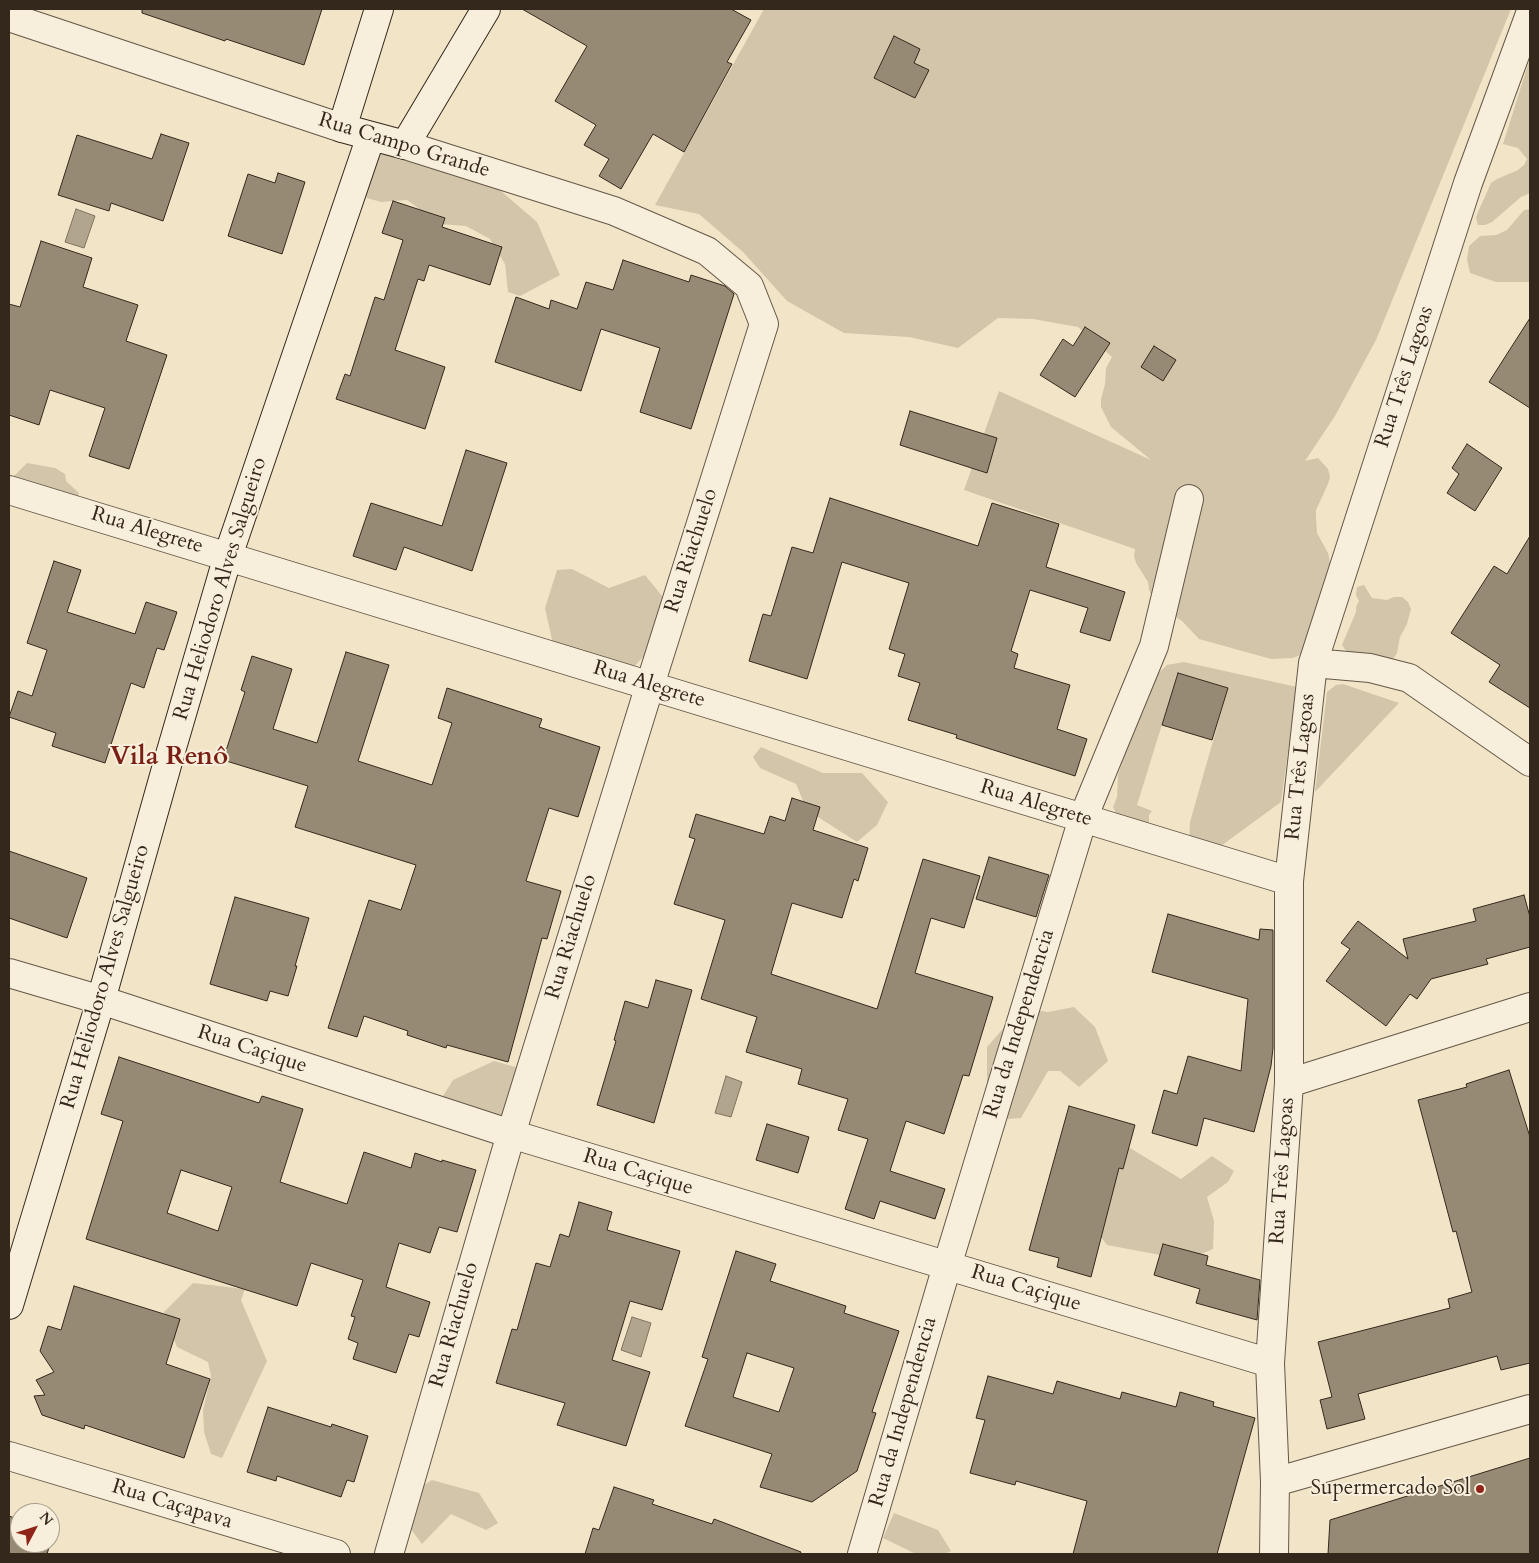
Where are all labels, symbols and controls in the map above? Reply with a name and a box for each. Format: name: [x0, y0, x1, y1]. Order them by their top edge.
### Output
street label: Rua Campo Grande: [315, 108, 493, 184]
street label: Rua Três Lagoas: [1370, 303, 1440, 451]
street label: Rua Heliodoro Alves Salgueiro: [169, 455, 273, 723]
street label: Rua Riachuelo: [660, 486, 724, 616]
street label: Rua Alegrete: [88, 502, 206, 560]
street label: Rua Alegrete: [590, 656, 708, 714]
street label: Rua Três Lagoas: [1281, 693, 1321, 841]
district label: Vila Renô: [110, 742, 228, 774]
street label: Rua Alegrete: [977, 775, 1095, 833]
street label: Rua Heliodoro Alves Salgueiro: [56, 842, 156, 1112]
street label: Rua Riachuelo: [541, 872, 603, 1002]
street label: Rua da Independencia: [979, 926, 1061, 1122]
street label: Rua Caçique: [194, 1020, 310, 1080]
street label: Rua Três Lagoas: [1265, 1097, 1301, 1245]
street label: Rua Caçique: [580, 1144, 696, 1202]
street label: Rua Riachuelo: [425, 1259, 485, 1391]
street label: Rua Caçique: [968, 1260, 1084, 1318]
street label: Rua da Independencia: [865, 1314, 943, 1510]
street label: Rua Caçapava: [109, 1475, 235, 1535]
place label: Supermercado Sol: [1311, 1476, 1470, 1502]
marker: Supermercado Sol: [1474, 1483, 1486, 1495]
north arrow: [10, 1503, 60, 1553]
text: N: [35, 1508, 57, 1529]

